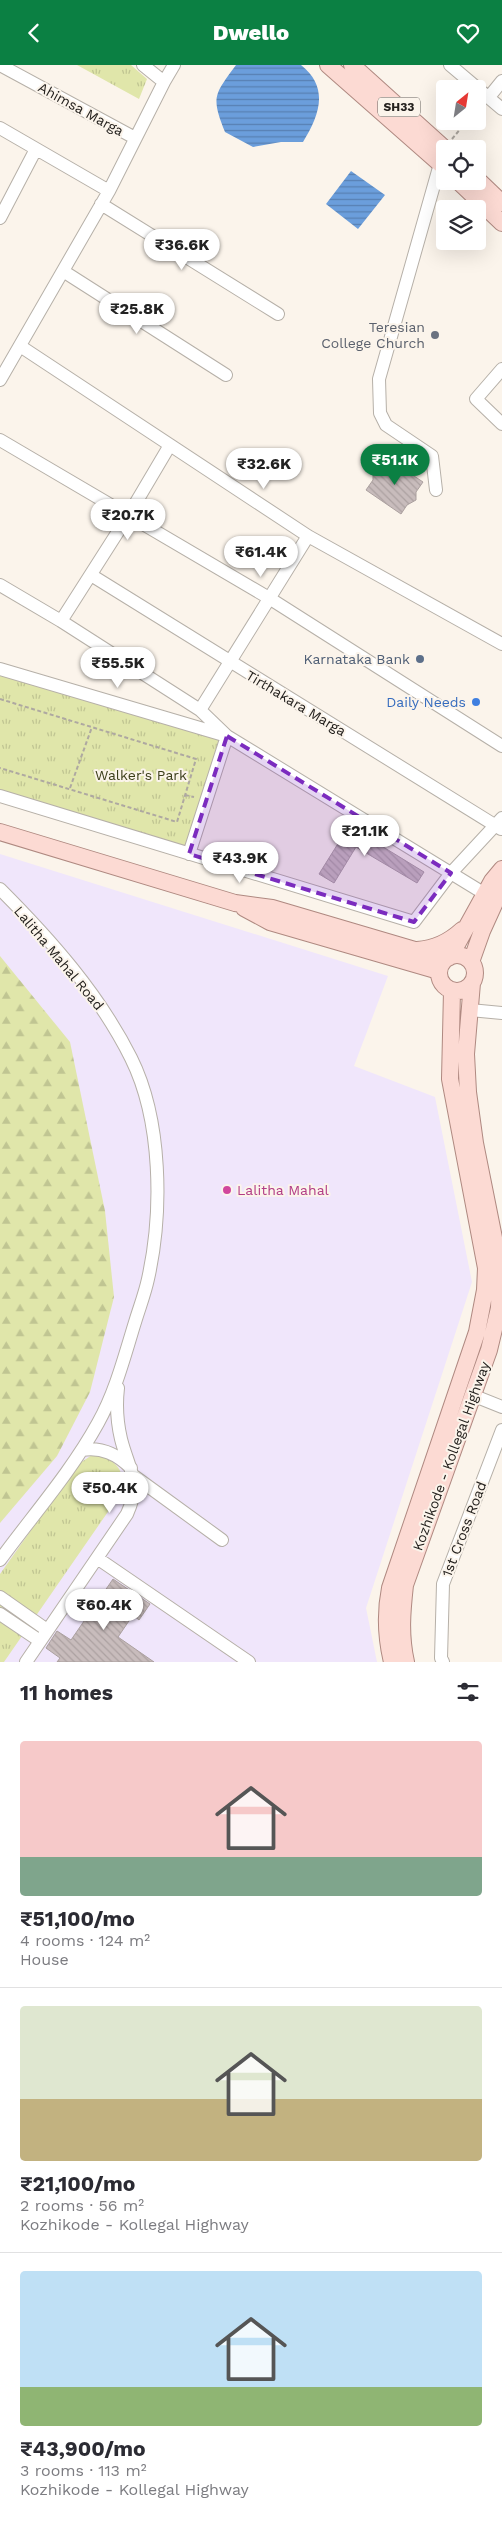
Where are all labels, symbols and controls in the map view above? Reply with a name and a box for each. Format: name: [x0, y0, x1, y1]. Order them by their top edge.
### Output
icon: back: [20, 19, 48, 47]
icon: heart: [454, 19, 482, 47]
text: Dwello: [213, 20, 289, 45]
street label: Ahimsa Marga: [35, 79, 127, 139]
north arrow: [436, 80, 486, 130]
map controls: [436, 80, 486, 250]
road number: SH33: [378, 97, 420, 117]
button: locate: [436, 140, 486, 190]
button: layers: [436, 200, 486, 250]
pin: ₹36.6K: [141, 229, 223, 271]
text: ₹36.6K: [155, 235, 209, 254]
pin: ₹25.8K: [96, 293, 178, 335]
text: ₹25.8K: [110, 299, 164, 318]
place label: Teresian College Church: [321, 319, 425, 351]
marker: Teresian College Church: [429, 329, 441, 341]
pin: ₹51.1K: [354, 443, 436, 486]
pin: ₹32.6K: [223, 447, 305, 490]
text: ₹51.1K: [372, 450, 418, 469]
text: ₹32.6K: [237, 454, 291, 473]
pin: ₹20.7K: [87, 499, 169, 541]
text: ₹20.7K: [102, 505, 154, 524]
pin: ₹61.4K: [220, 535, 302, 578]
text: ₹61.4K: [235, 542, 287, 561]
pin: ₹55.5K: [77, 647, 159, 689]
place label: Karnataka Bank: [303, 651, 410, 667]
text: ₹55.5K: [91, 653, 145, 672]
marker: Karnataka Bank: [414, 653, 426, 665]
street label: Tirthakara Marga: [243, 667, 349, 739]
place label: Daily Needs: [386, 694, 466, 710]
marker: Daily Needs: [470, 696, 482, 708]
park label: Walker's Park: [95, 767, 187, 783]
pin: ₹21.1K: [324, 815, 406, 857]
text: ₹21.1K: [341, 821, 389, 840]
pin: ₹43.9K: [199, 841, 281, 884]
text: ₹43.9K: [212, 848, 268, 867]
street label: Lalitha Mahal Road: [11, 903, 107, 1013]
place label: Lalitha Mahal: [237, 1182, 330, 1198]
marker: Lalitha Mahal: [221, 1184, 233, 1196]
street label: Kozhikode - Kollegal Highway: [409, 1358, 493, 1553]
pin: ₹50.4K: [69, 1471, 151, 1514]
text: ₹50.4K: [82, 1478, 138, 1497]
street label: 1st Cross Road: [438, 1479, 490, 1579]
pin: ₹60.4K: [63, 1589, 145, 1631]
text: ₹60.4K: [76, 1595, 132, 1614]
icon: filters: [454, 1678, 482, 1706]
text: 11 homes: [20, 1680, 113, 1705]
icon: home: [206, 1773, 296, 1863]
text: ₹51,100/mo: [20, 1906, 135, 1931]
text: 4 rooms · 124 m²: [20, 1931, 150, 1950]
text: House: [20, 1950, 69, 1969]
icon: home: [206, 2039, 296, 2129]
text: ₹21,100/mo: [20, 2171, 135, 2196]
text: 2 rooms · 56 m²: [20, 2196, 144, 2215]
text: Kozhikode - Kollegal Highway: [20, 2215, 249, 2234]
icon: home: [206, 2304, 296, 2394]
text: ₹43,900/mo: [20, 2436, 146, 2461]
text: 3 rooms · 113 m²: [20, 2461, 147, 2480]
text: Kozhikode - Kollegal Highway: [20, 2480, 249, 2499]

